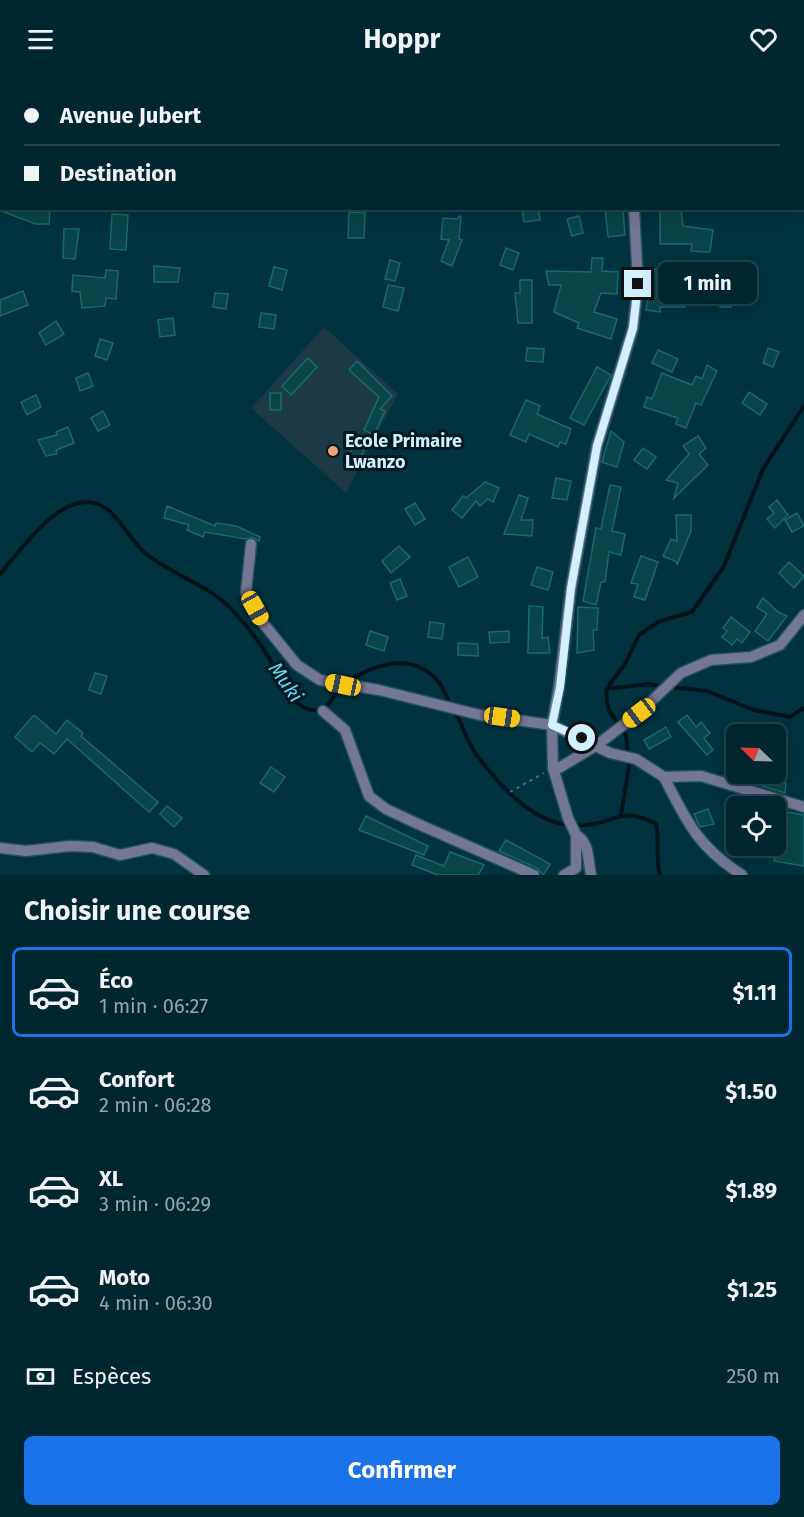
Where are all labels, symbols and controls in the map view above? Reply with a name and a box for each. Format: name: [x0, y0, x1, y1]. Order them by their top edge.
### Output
icon: menu: [24, 23, 57, 56]
text: Hoppr: [364, 23, 440, 55]
icon: heart: [747, 23, 780, 56]
text: Avenue Jubert: [60, 102, 201, 129]
text: Destination: [60, 160, 177, 187]
callout: 1 min: [659, 263, 758, 305]
route end: [624, 270, 651, 297]
text: 1 min: [683, 271, 732, 295]
place label: Ecole Primaire Lwanzo: [345, 430, 462, 473]
marker: Ecole Primaire Lwanzo: [326, 444, 340, 458]
car: [238, 588, 272, 628]
water label: Muki: [264, 657, 309, 707]
car: [324, 672, 362, 698]
car: [619, 695, 659, 731]
car: [483, 706, 521, 728]
route start: [568, 724, 595, 751]
north arrow: [726, 724, 786, 784]
map controls: [726, 724, 786, 856]
button: locate: [726, 796, 786, 856]
text: Choisir une course: [24, 895, 250, 927]
icon: car: [27, 965, 81, 1019]
text: Éco: [99, 967, 133, 994]
text: $1.11: [732, 979, 777, 1006]
text: 1 min · 06:27: [99, 994, 208, 1018]
icon: car: [27, 1064, 81, 1118]
text: Confort: [99, 1066, 175, 1093]
text: $1.50: [725, 1078, 777, 1105]
text: 2 min · 06:28: [99, 1093, 212, 1117]
icon: car: [27, 1163, 81, 1217]
text: XL: [99, 1165, 123, 1192]
text: $1.89: [725, 1177, 777, 1204]
text: 3 min · 06:29: [99, 1192, 211, 1216]
icon: car: [27, 1262, 81, 1316]
text: Moto: [99, 1264, 150, 1291]
text: $1.25: [727, 1276, 777, 1303]
text: 4 min · 06:30: [99, 1291, 213, 1315]
icon: cash: [24, 1360, 57, 1393]
text: Espèces: [72, 1363, 151, 1390]
text: 250 m: [726, 1364, 780, 1388]
button: Confirmer: [24, 1436, 780, 1505]

